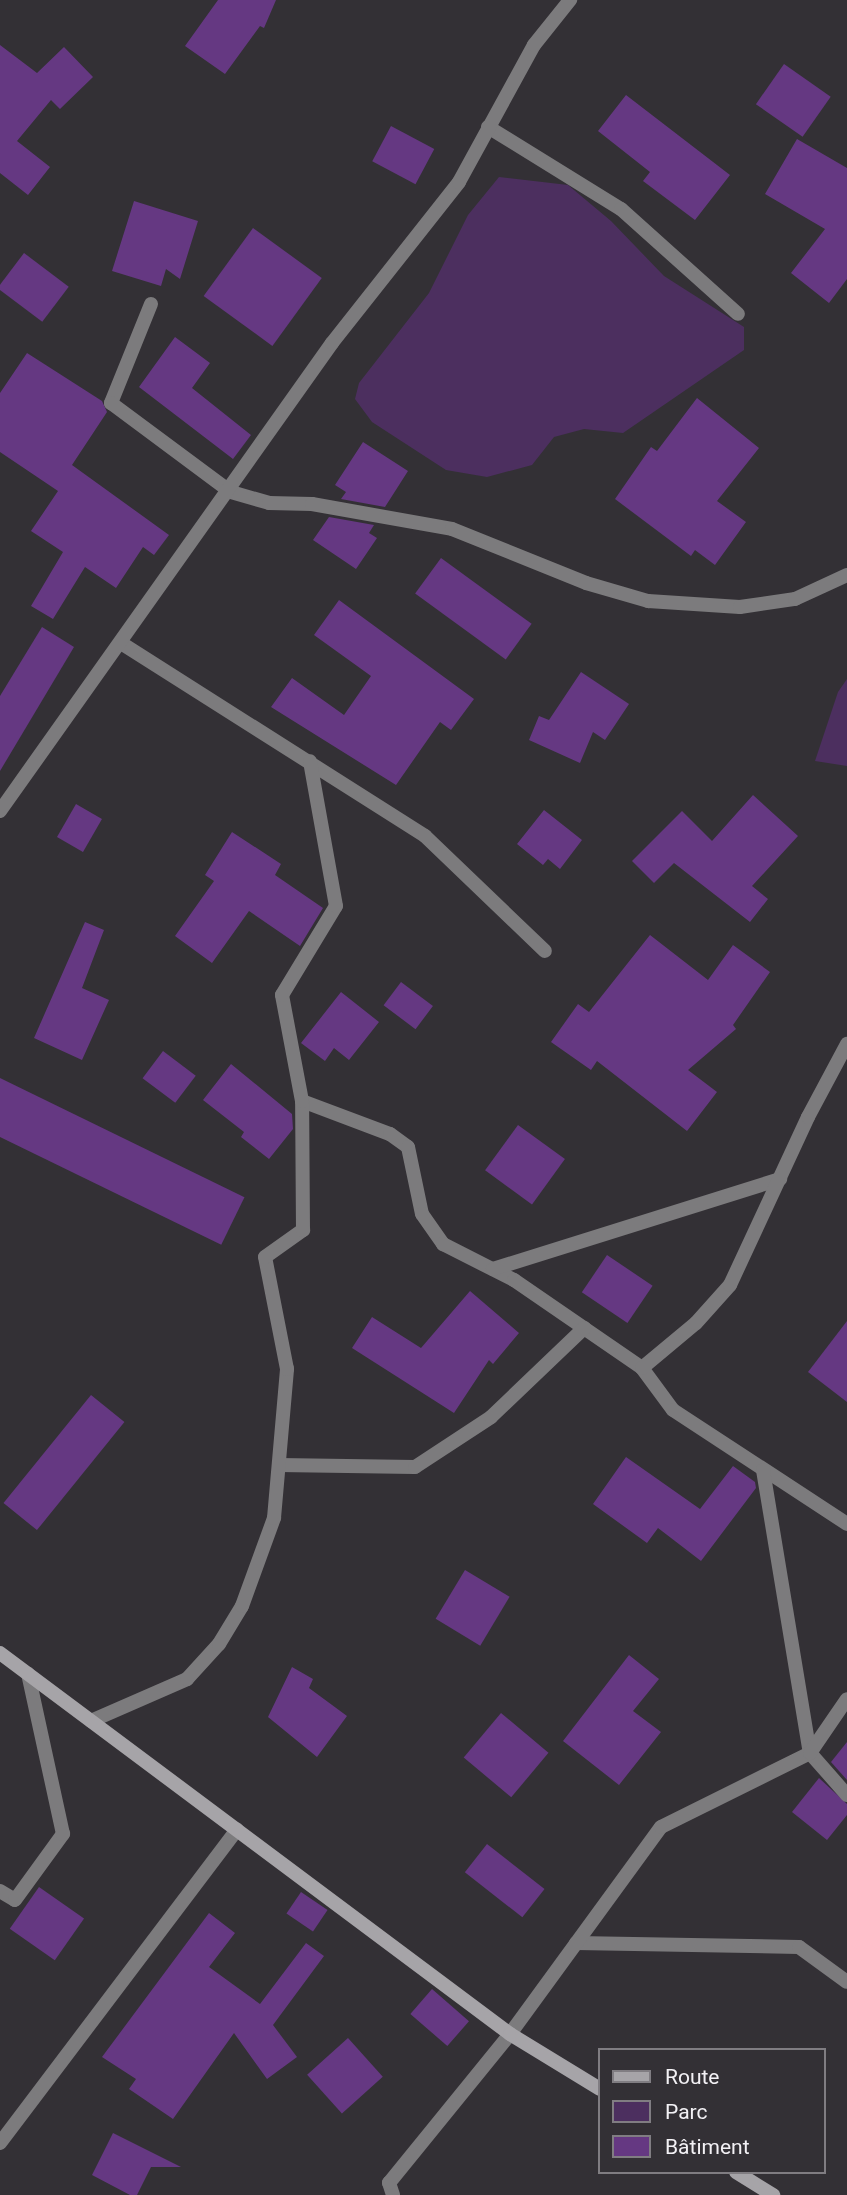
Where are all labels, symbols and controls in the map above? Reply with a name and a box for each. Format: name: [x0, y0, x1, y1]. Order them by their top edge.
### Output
legend: [598, 2048, 826, 2174]
text: Route: [665, 2065, 720, 2089]
text: Parc: [665, 2100, 707, 2124]
text: Bâtiment: [665, 2135, 750, 2159]

